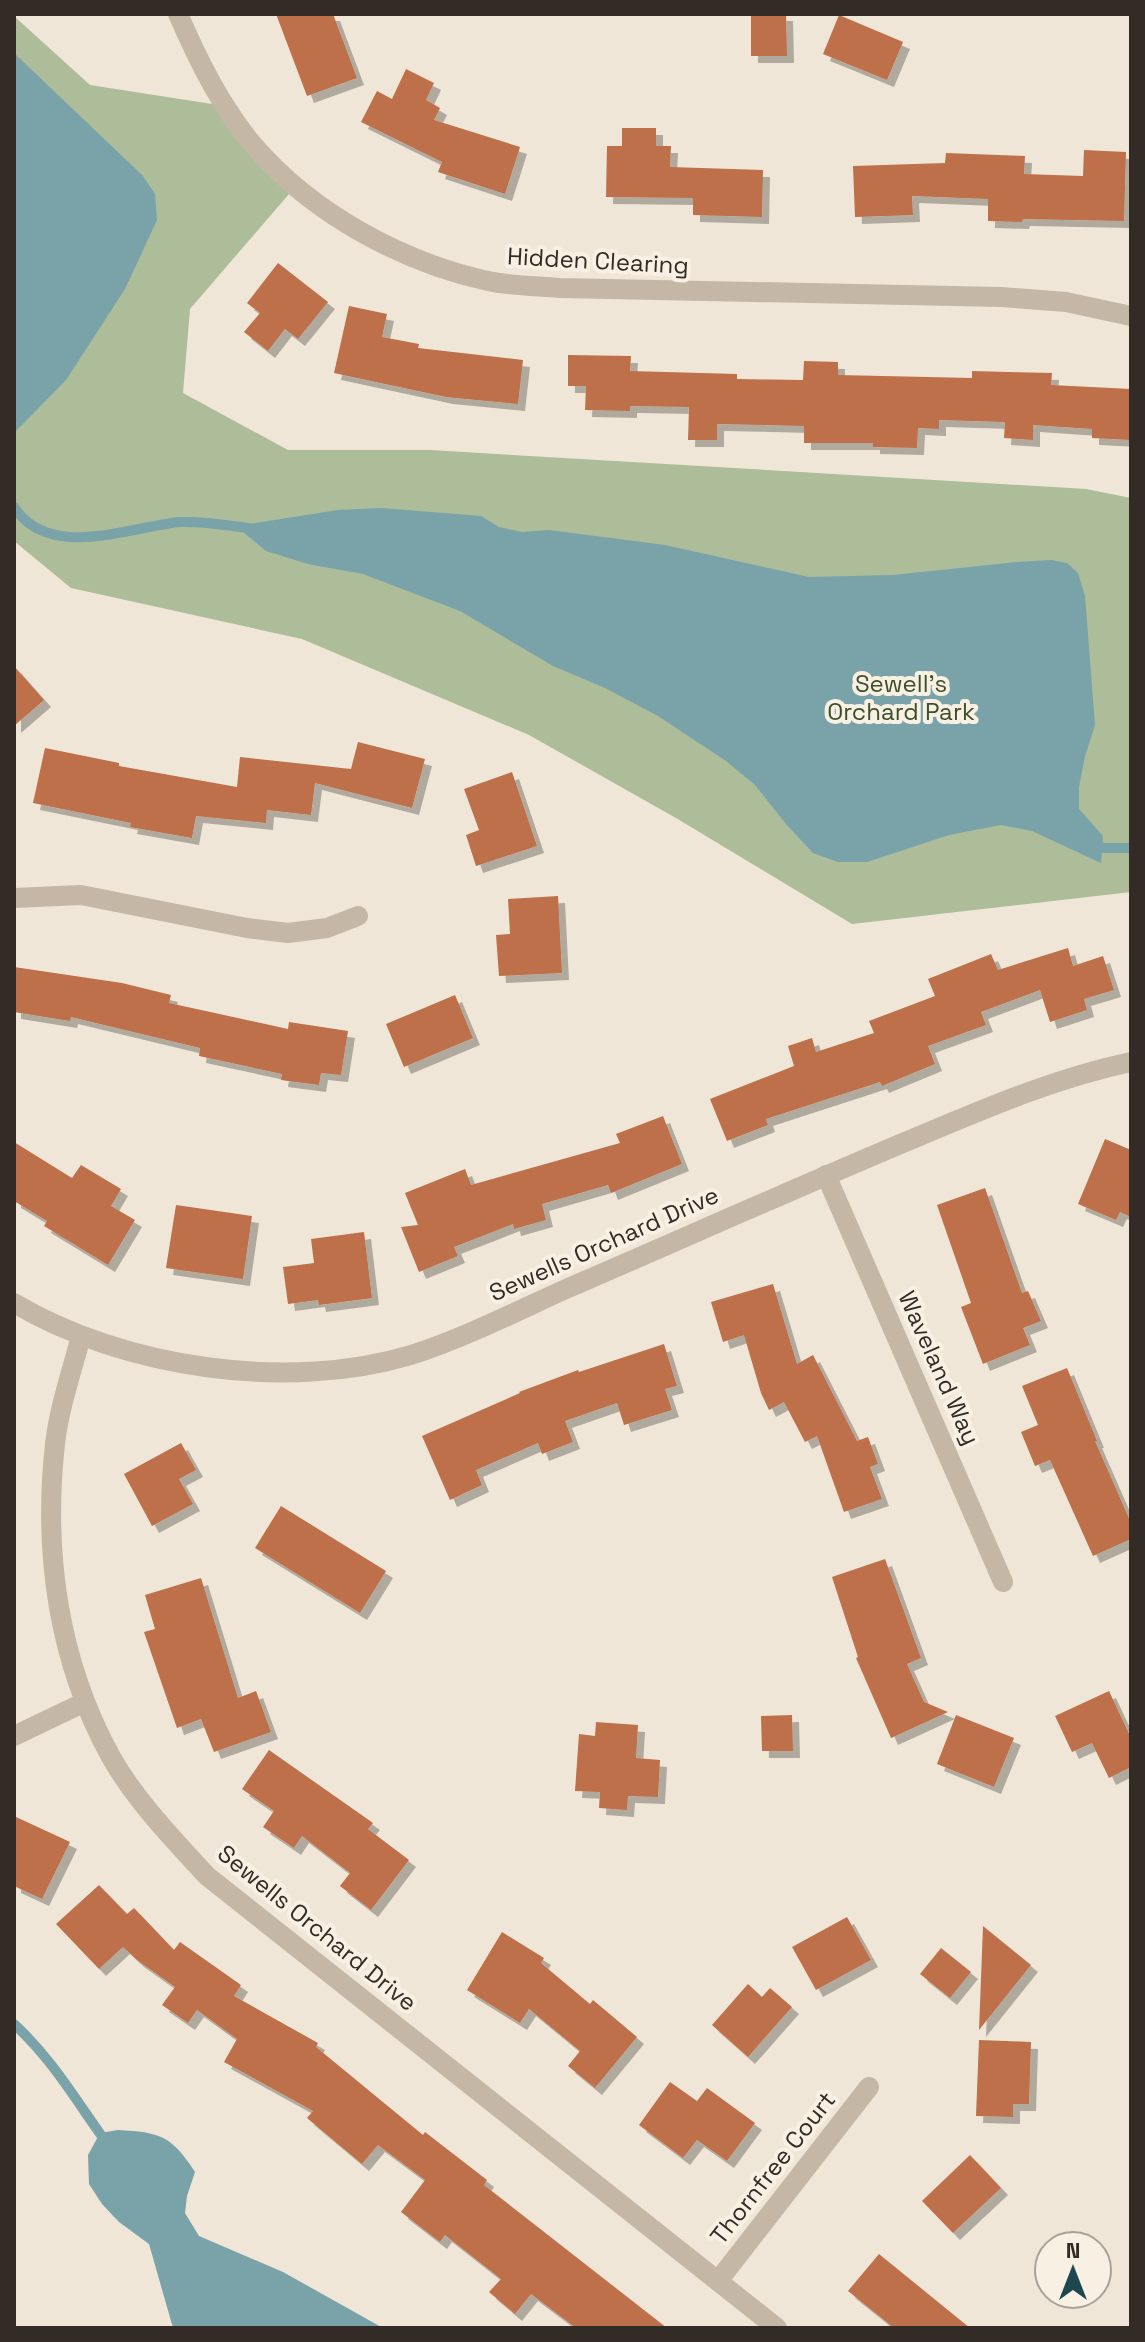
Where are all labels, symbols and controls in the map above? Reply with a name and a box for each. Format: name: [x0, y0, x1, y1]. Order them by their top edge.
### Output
street label: Hidden Clearing: [506, 240, 690, 281]
park label: Sewell's Orchard Park: [827, 668, 975, 727]
street label: Sewells Orchard Drive: [484, 1179, 723, 1308]
street label: Waveland Way: [892, 1286, 987, 1450]
street label: Sewells Orchard Drive: [211, 1838, 423, 2018]
street label: Thornfree Court: [703, 2085, 842, 2250]
north arrow: [1033, 2230, 1113, 2310]
text: N: [1066, 2236, 1080, 2264]

